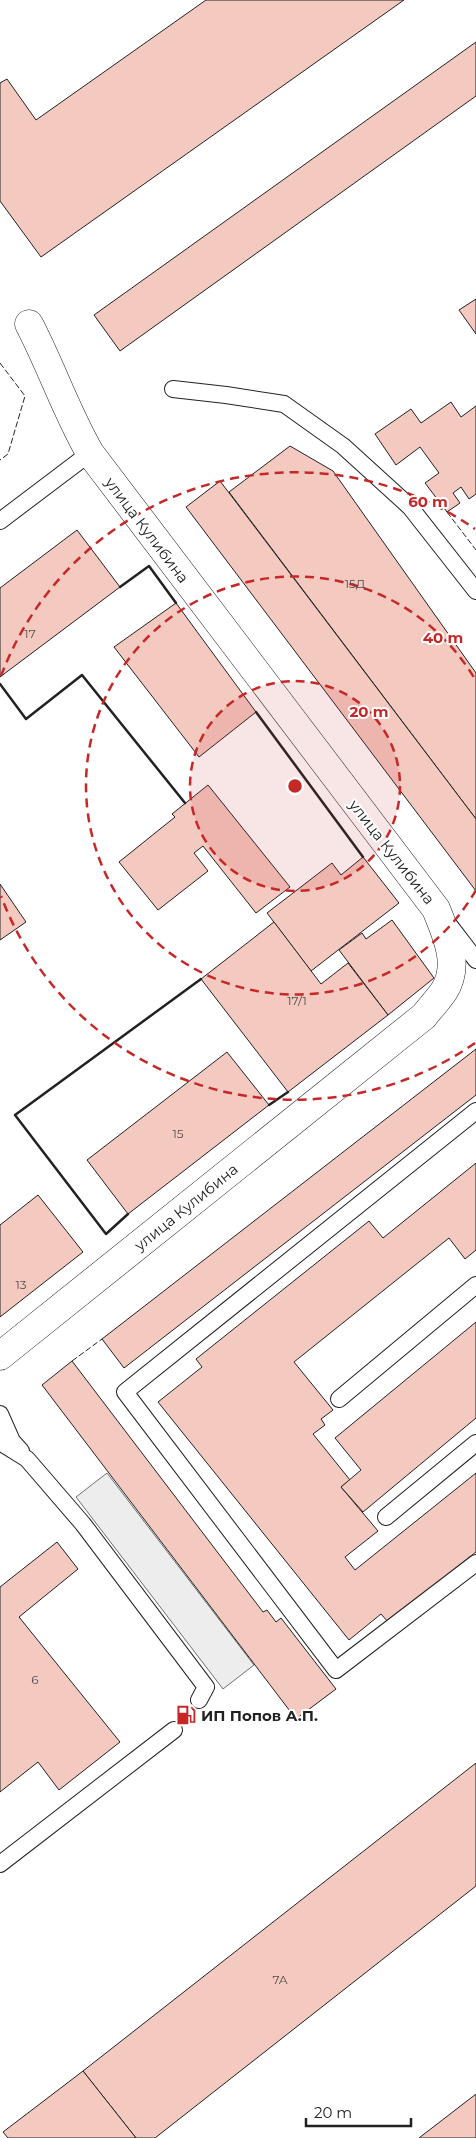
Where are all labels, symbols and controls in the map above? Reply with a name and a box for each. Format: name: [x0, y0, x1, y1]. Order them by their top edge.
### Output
street label: улица Кулибина: [100, 472, 193, 587]
text: 60 m: [408, 492, 448, 511]
house number: 15Д: [345, 576, 366, 591]
house number: 17: [24, 626, 36, 641]
text: 40 m: [423, 628, 463, 647]
text: 20 m: [349, 702, 389, 721]
centre of rings: [286, 777, 304, 795]
street label: улица Кулибина: [345, 795, 439, 908]
house number: 17/1: [287, 993, 307, 1008]
house number: 15: [172, 1126, 184, 1141]
street label: улица Кулибина: [130, 1159, 242, 1255]
house number: 13: [15, 1277, 27, 1292]
house number: 6: [31, 1672, 39, 1687]
fuel station icon: ИП Попов А.П.: [175, 1704, 197, 1726]
place label: ИП Попов А.П.: [201, 1706, 318, 1725]
house number: 7А: [272, 1972, 288, 1987]
scale bar: [306, 2096, 411, 2128]
text: 20 m: [314, 2103, 352, 2122]

